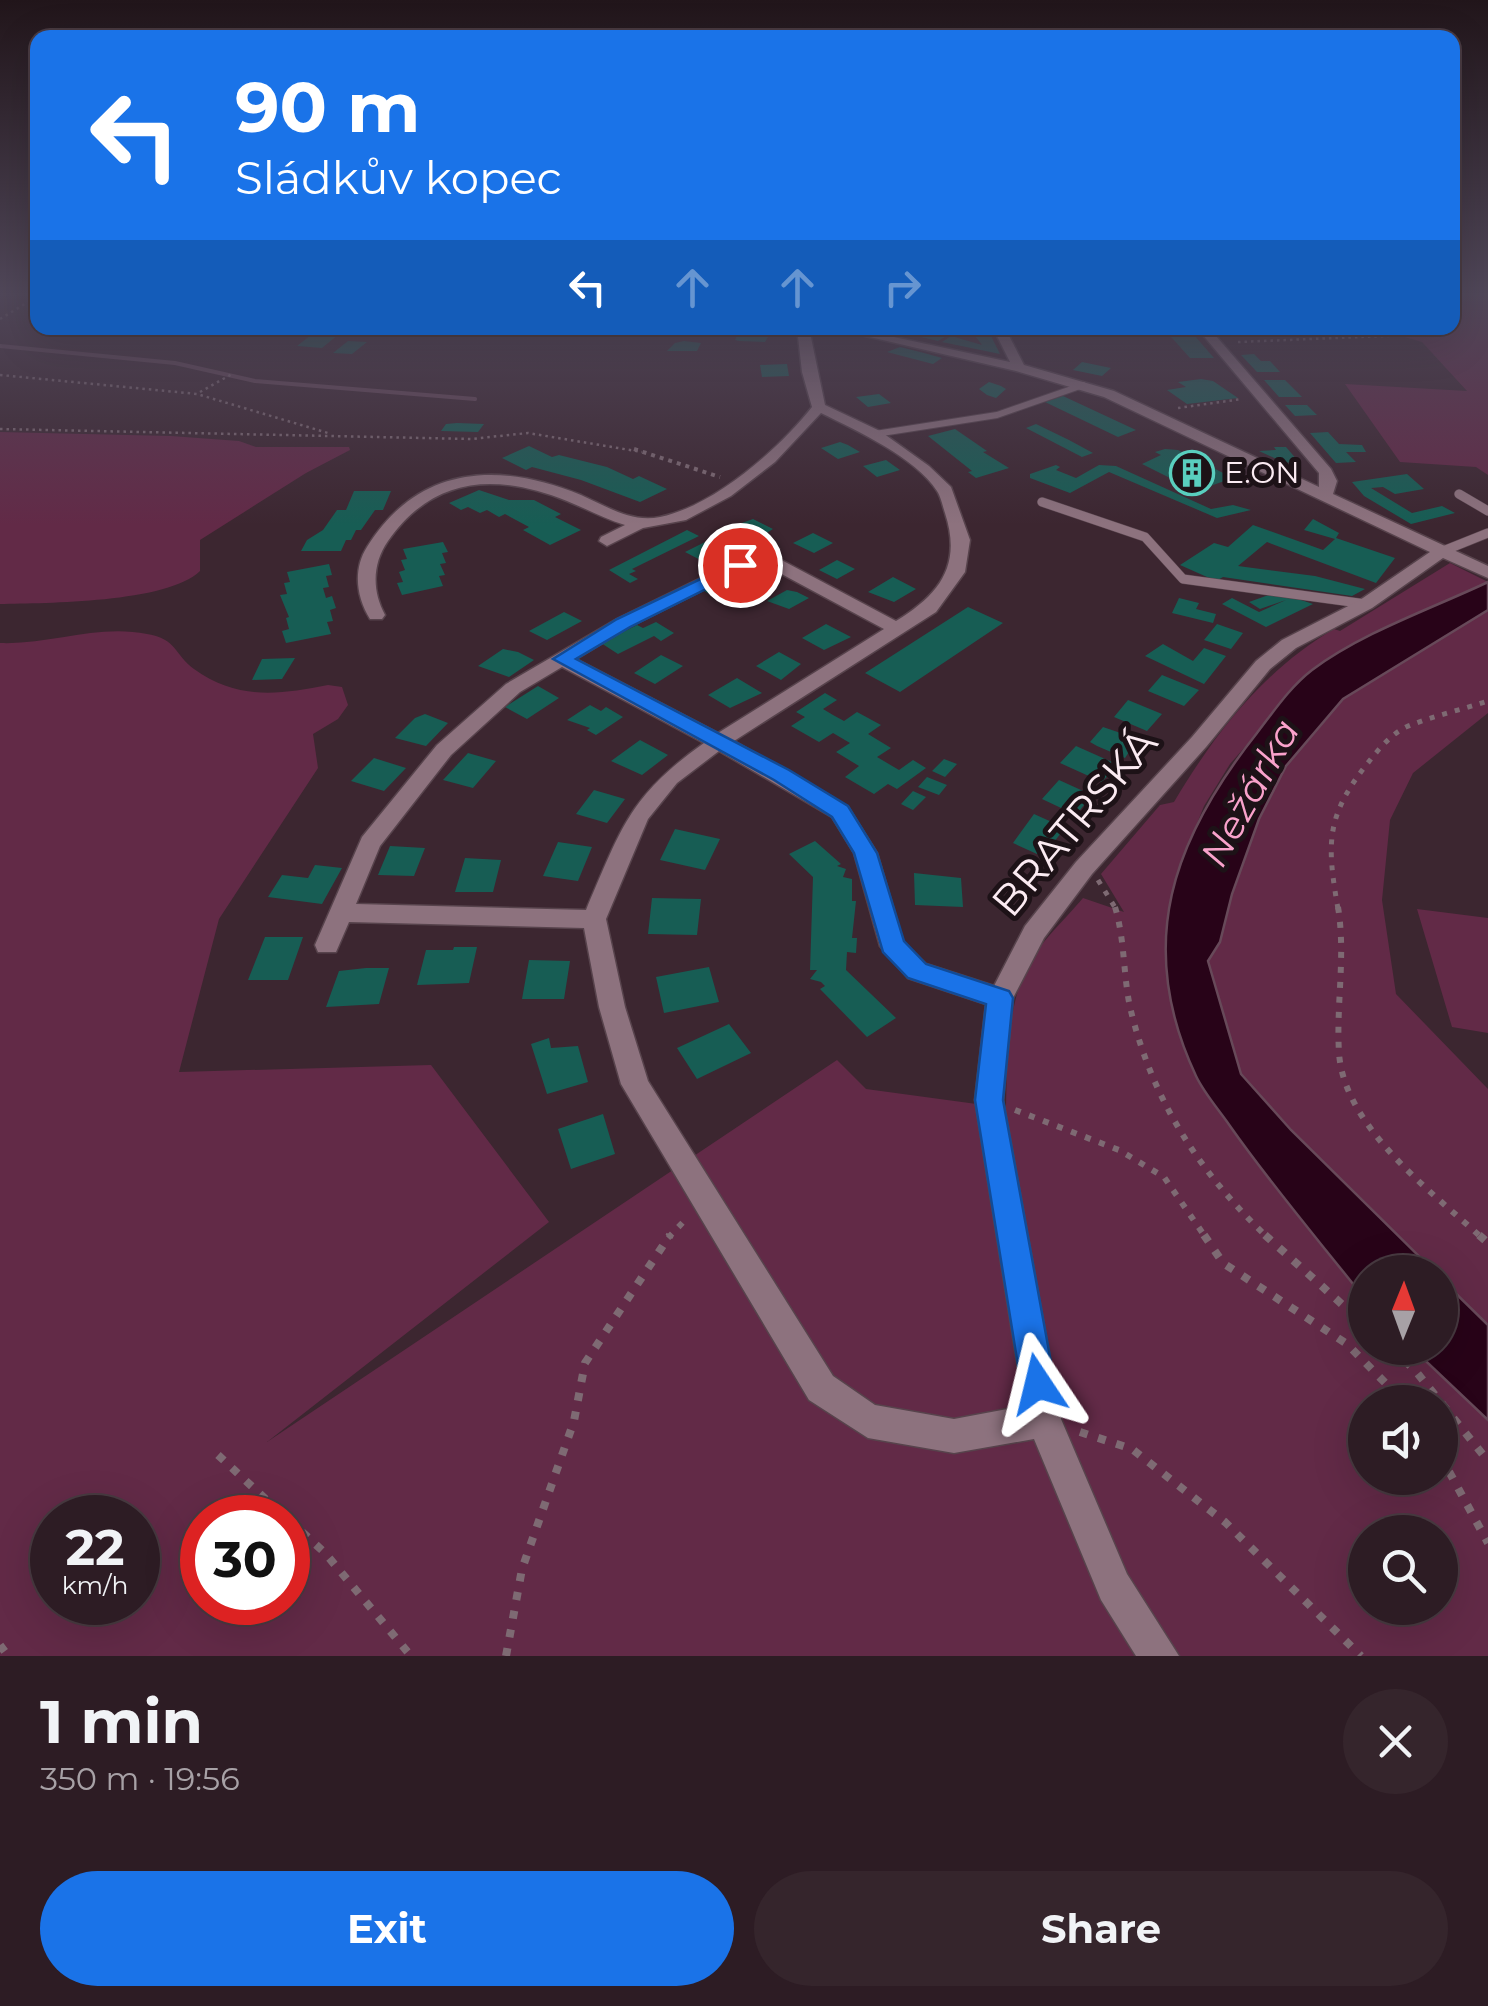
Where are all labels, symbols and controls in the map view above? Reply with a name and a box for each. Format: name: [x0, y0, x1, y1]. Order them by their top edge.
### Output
text: 90 m: [235, 64, 420, 150]
icon: left: [70, 70, 200, 200]
text: Sládkův kopec: [235, 150, 562, 205]
icon: left: [560, 260, 615, 315]
icon: ahead: [665, 260, 720, 315]
icon: ahead: [770, 260, 825, 315]
icon: right: [875, 260, 930, 315]
building icon: E.ON: [1169, 450, 1215, 496]
place label: E.ON: [1224, 454, 1300, 491]
pin: [698, 523, 783, 608]
icon: arrive: [713, 538, 768, 593]
water label: Nežárka: [1190, 711, 1309, 875]
street label: BRATRSKÁ: [980, 717, 1168, 927]
north arrow: [1348, 1255, 1458, 1365]
map controls: [1348, 1255, 1458, 1625]
position arrow: [986, 1332, 1090, 1436]
button: sound: [1348, 1385, 1458, 1495]
speed limit sign: 30: [180, 1495, 310, 1625]
button: search: [1348, 1515, 1458, 1625]
text: 22: [66, 1517, 125, 1578]
text: km/h: [62, 1570, 128, 1600]
text: 1 min: [40, 1685, 203, 1758]
button: close: [1343, 1689, 1448, 1794]
text: 350 m · 19:56: [40, 1759, 240, 1798]
button: Exit: [40, 1871, 734, 1986]
button: Share: [754, 1871, 1448, 1986]

